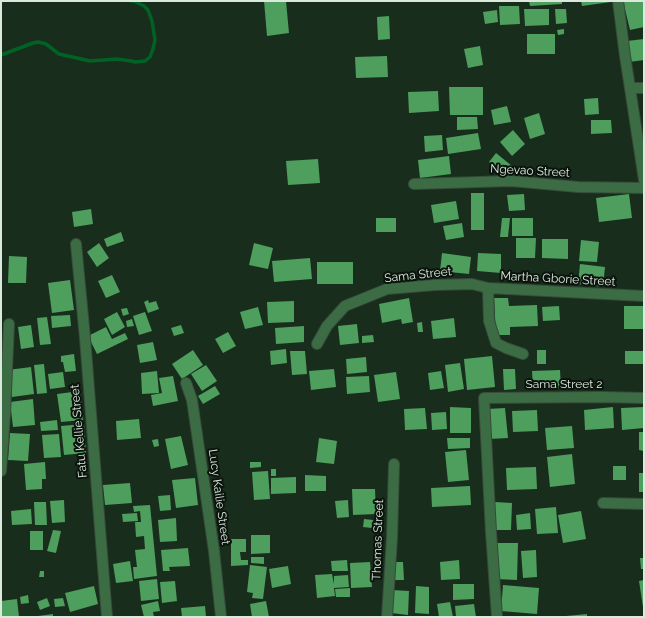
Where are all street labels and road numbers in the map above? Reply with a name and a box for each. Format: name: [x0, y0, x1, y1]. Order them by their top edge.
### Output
street label: Ngevao Street: [490, 162, 570, 180]
street label: Sama Street: [384, 264, 452, 286]
street label: Martha Gborie Street: [500, 269, 616, 289]
street label: Sama Street 2: [525, 377, 603, 391]
street label: Fatu Kellie Street: [68, 384, 90, 478]
street label: Lucy Kailie Street: [205, 448, 233, 546]
street label: Thomas Street: [369, 499, 387, 581]

